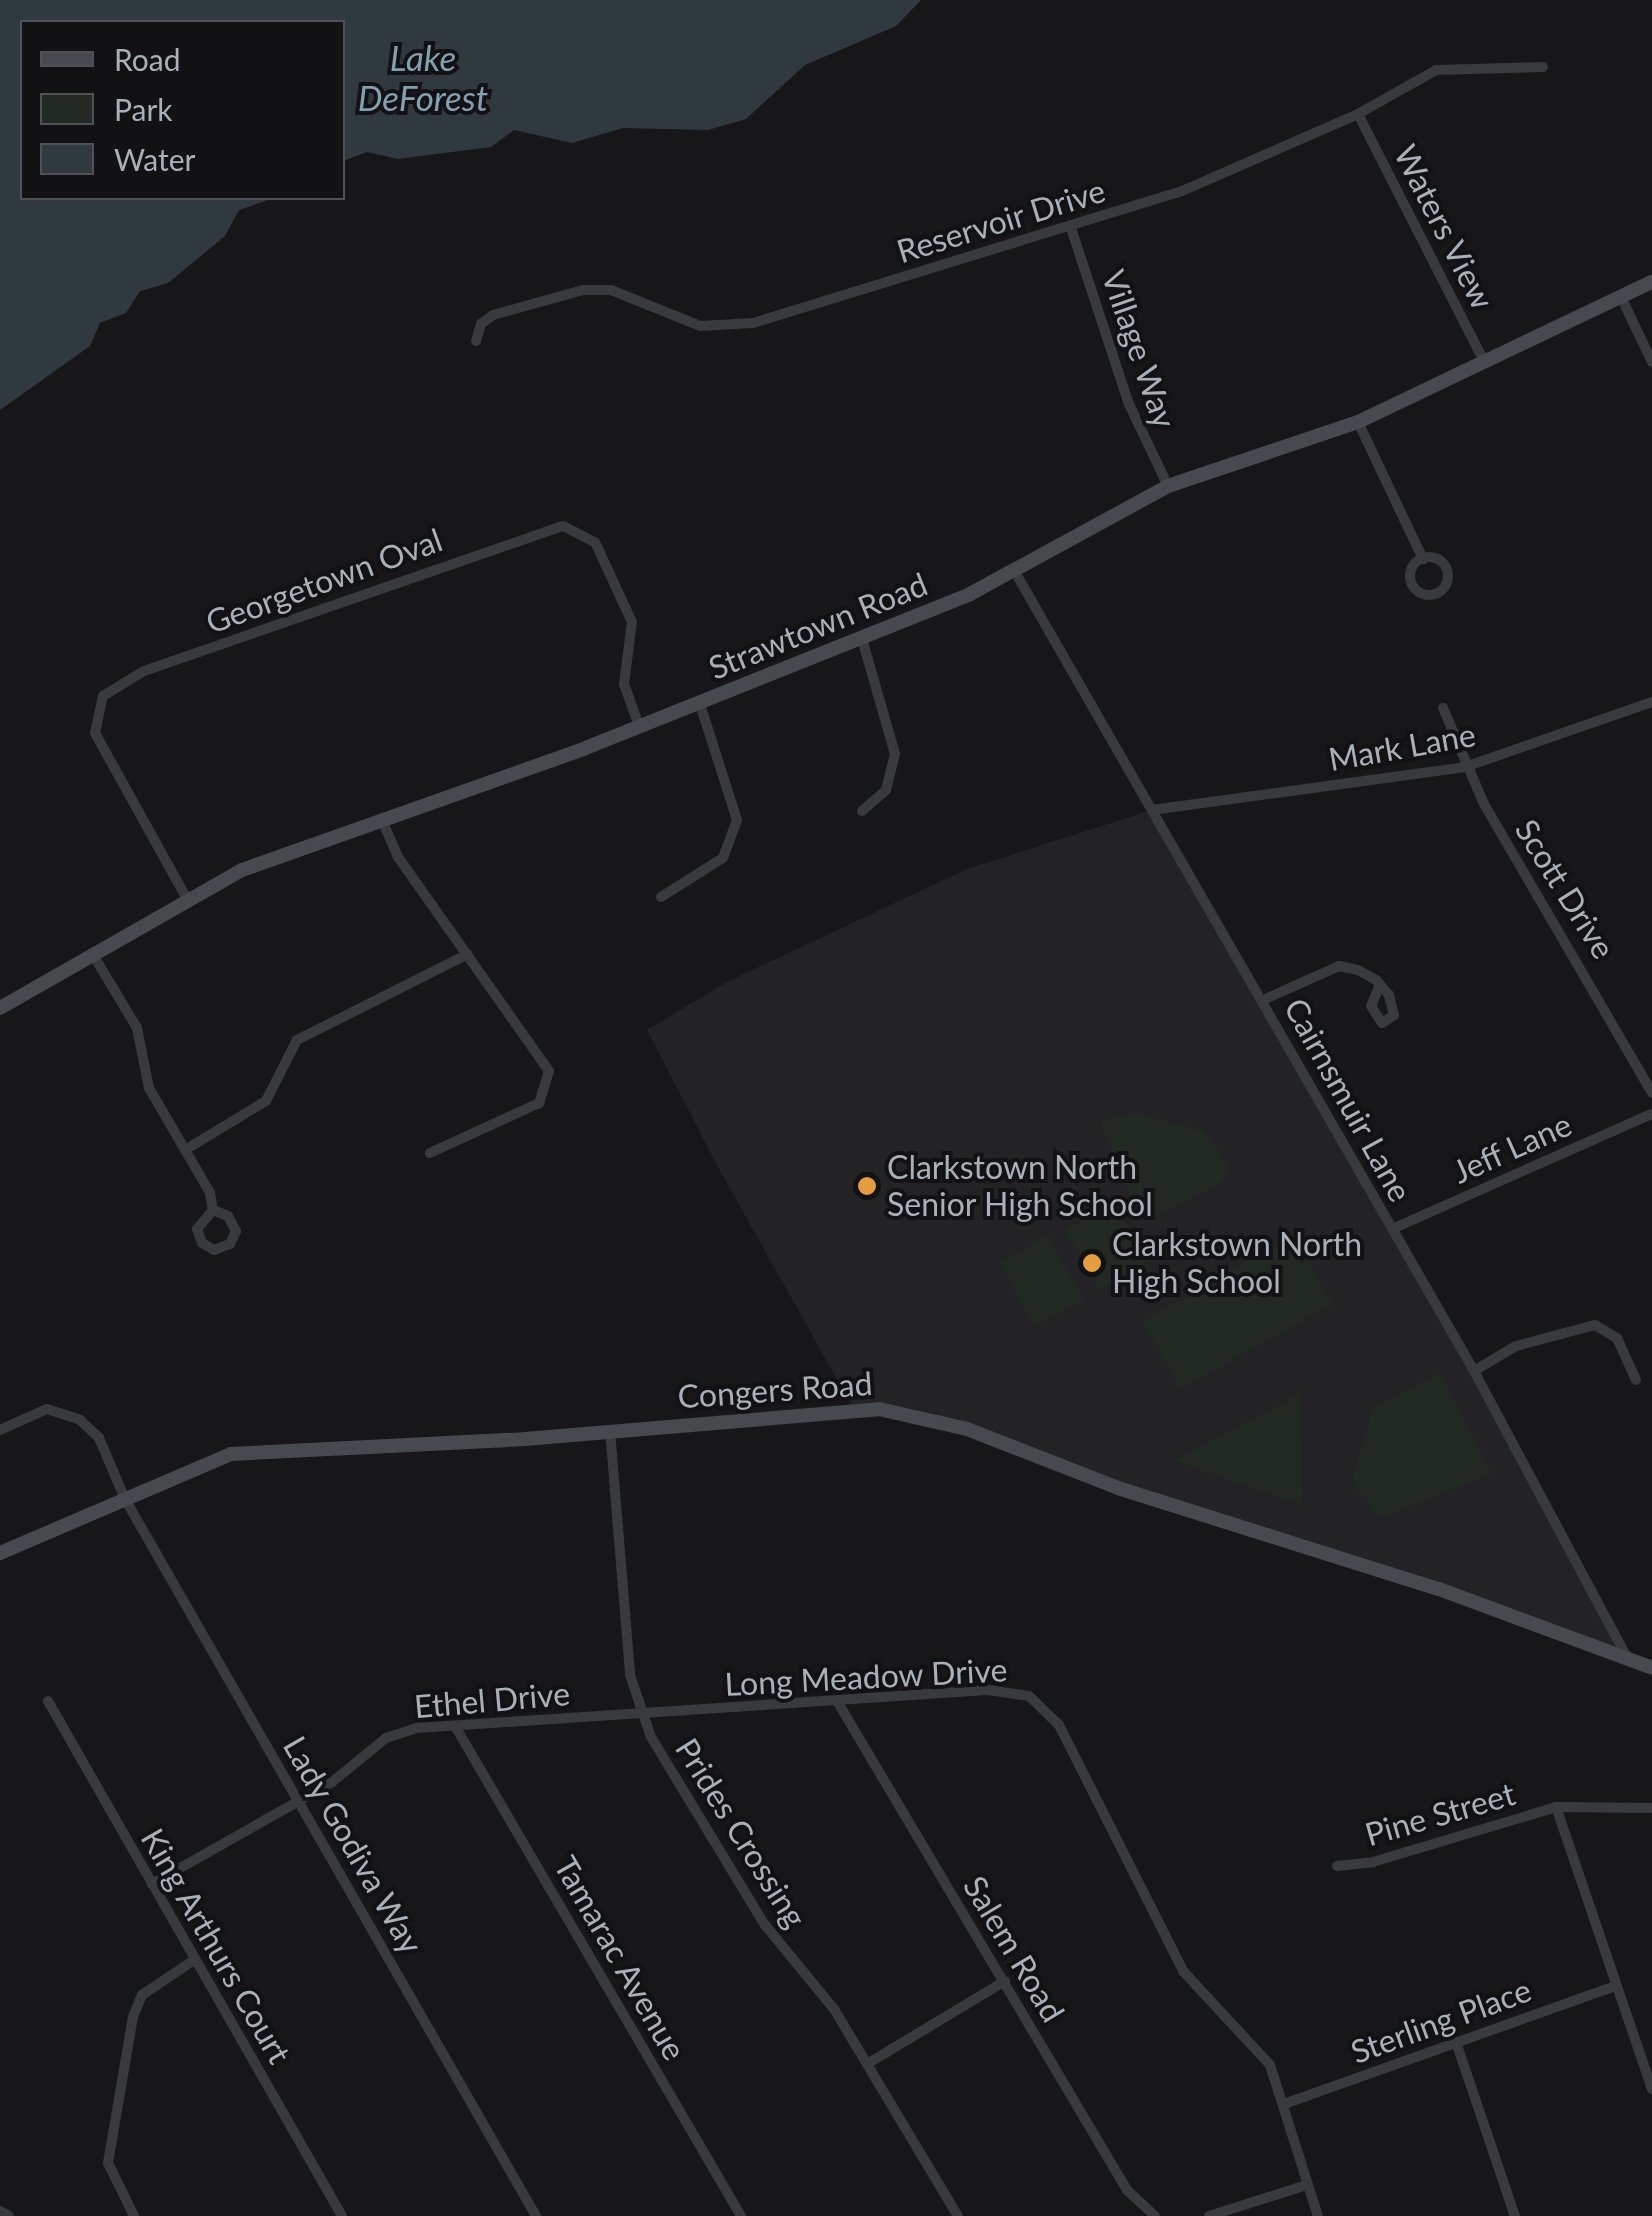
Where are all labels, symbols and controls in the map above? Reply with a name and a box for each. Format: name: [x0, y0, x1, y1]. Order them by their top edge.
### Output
legend: [20, 20, 345, 200]
water label: Lake DeForest: [358, 36, 488, 118]
text: Road: [114, 41, 181, 77]
text: Park: [114, 91, 173, 127]
street label: Waters View: [1386, 138, 1502, 316]
text: Water: [114, 141, 196, 177]
street label: Reservoir Drive: [892, 171, 1110, 271]
street label: Village Way: [1094, 265, 1184, 433]
street label: Georgetown Oval: [201, 520, 447, 642]
street label: Strawtown Road: [703, 565, 933, 687]
street label: Mark Lane: [1326, 715, 1478, 779]
street label: Scott Drive: [1507, 812, 1623, 966]
street label: Cairnsmuir Lane: [1276, 991, 1420, 1209]
street label: Jeff Lane: [1447, 1105, 1577, 1191]
place label: Clarkstown North Senior High School: [887, 1149, 1153, 1224]
marker: Clarkstown North Senior High School: [856, 1175, 878, 1197]
place label: Clarkstown North High School: [1112, 1226, 1362, 1301]
marker: Clarkstown North High School: [1081, 1252, 1103, 1274]
street label: Congers Road: [676, 1364, 874, 1416]
street label: Long Meadow Drive: [723, 1650, 1009, 1704]
street label: Ethel Drive: [413, 1674, 571, 1726]
street label: Lady Godiva Way: [275, 1729, 431, 1961]
street label: Prides Crossing: [668, 1731, 814, 1935]
street label: Pine Street: [1361, 1774, 1519, 1854]
street label: King Arthurs Court: [133, 1821, 299, 2071]
street label: Tamarac Avenue: [546, 1849, 694, 2067]
street label: Salem Road: [956, 1869, 1072, 2029]
street label: Sterling Place: [1346, 1971, 1536, 2071]

